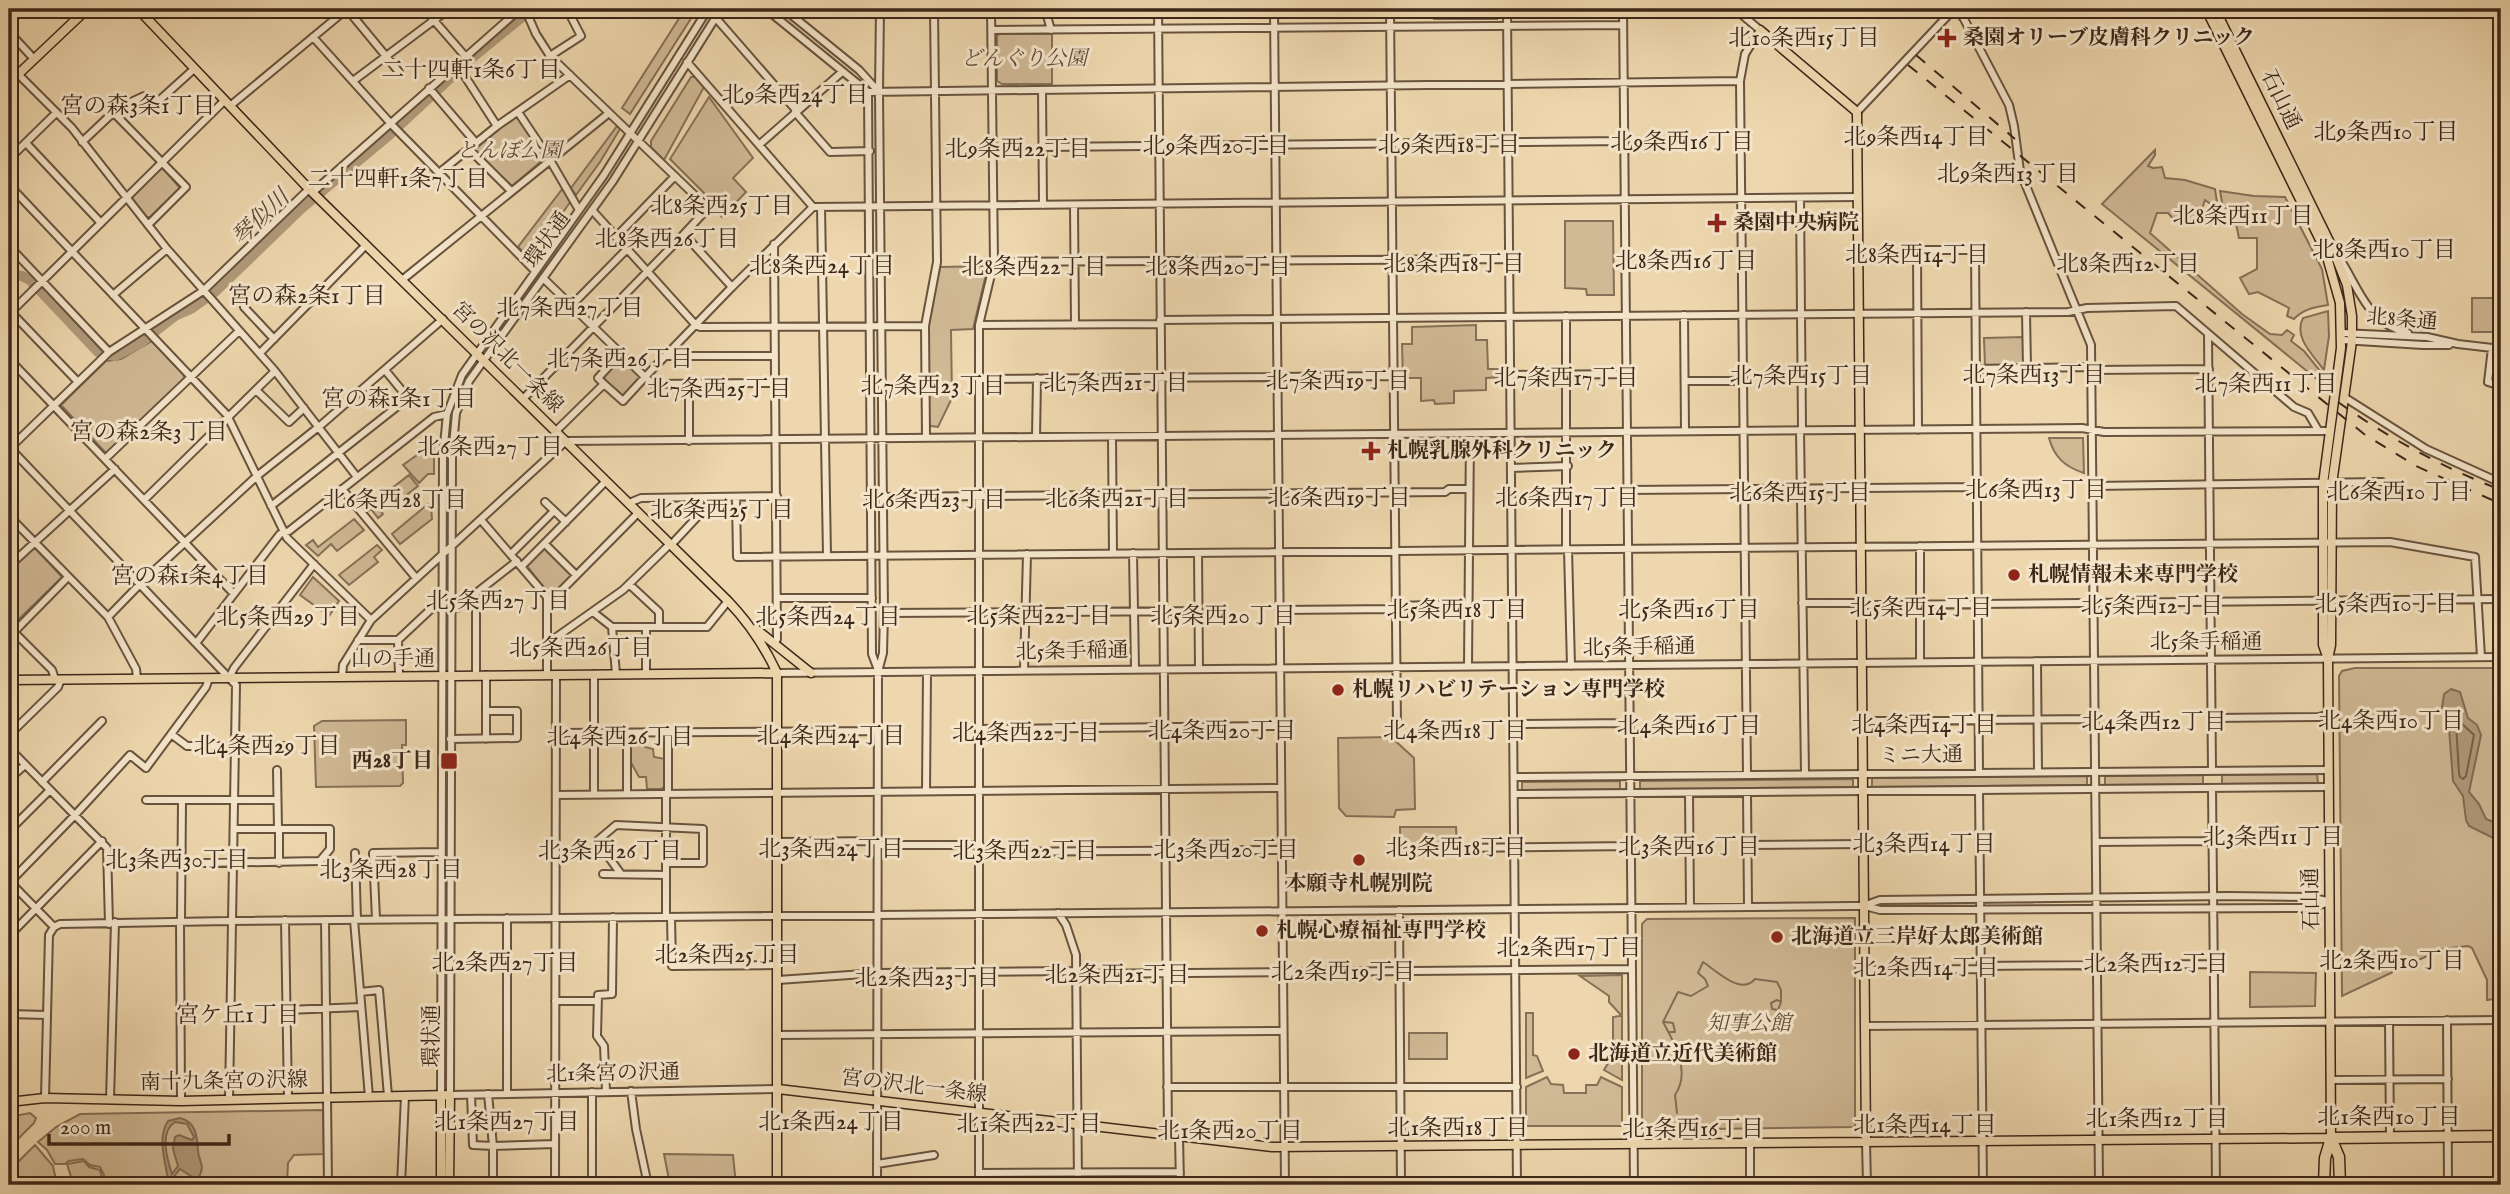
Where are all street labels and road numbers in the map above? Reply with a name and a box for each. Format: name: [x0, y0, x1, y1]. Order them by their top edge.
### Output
street label: 石山通: [2254, 66, 2306, 134]
street label: 環状通: [519, 207, 577, 273]
street label: 宮の沢北一条線: [445, 296, 569, 420]
street label: 北8条通: [2365, 303, 2439, 337]
street label: 北5条手稲通: [2150, 629, 2262, 656]
street label: 北5条手稲通: [1582, 634, 1696, 662]
street label: 北5条手稲通: [1015, 638, 1129, 666]
street label: 山の手通: [351, 646, 435, 673]
street label: ミニ大通: [1879, 742, 1963, 770]
street label: 石山通: [2298, 867, 2326, 931]
street label: 環状通: [419, 1005, 446, 1068]
street label: 北1条宮の沢通: [546, 1059, 680, 1089]
street label: 宮の沢北一条線: [839, 1065, 989, 1109]
street label: 南十九条宮の沢線: [140, 1067, 308, 1097]

